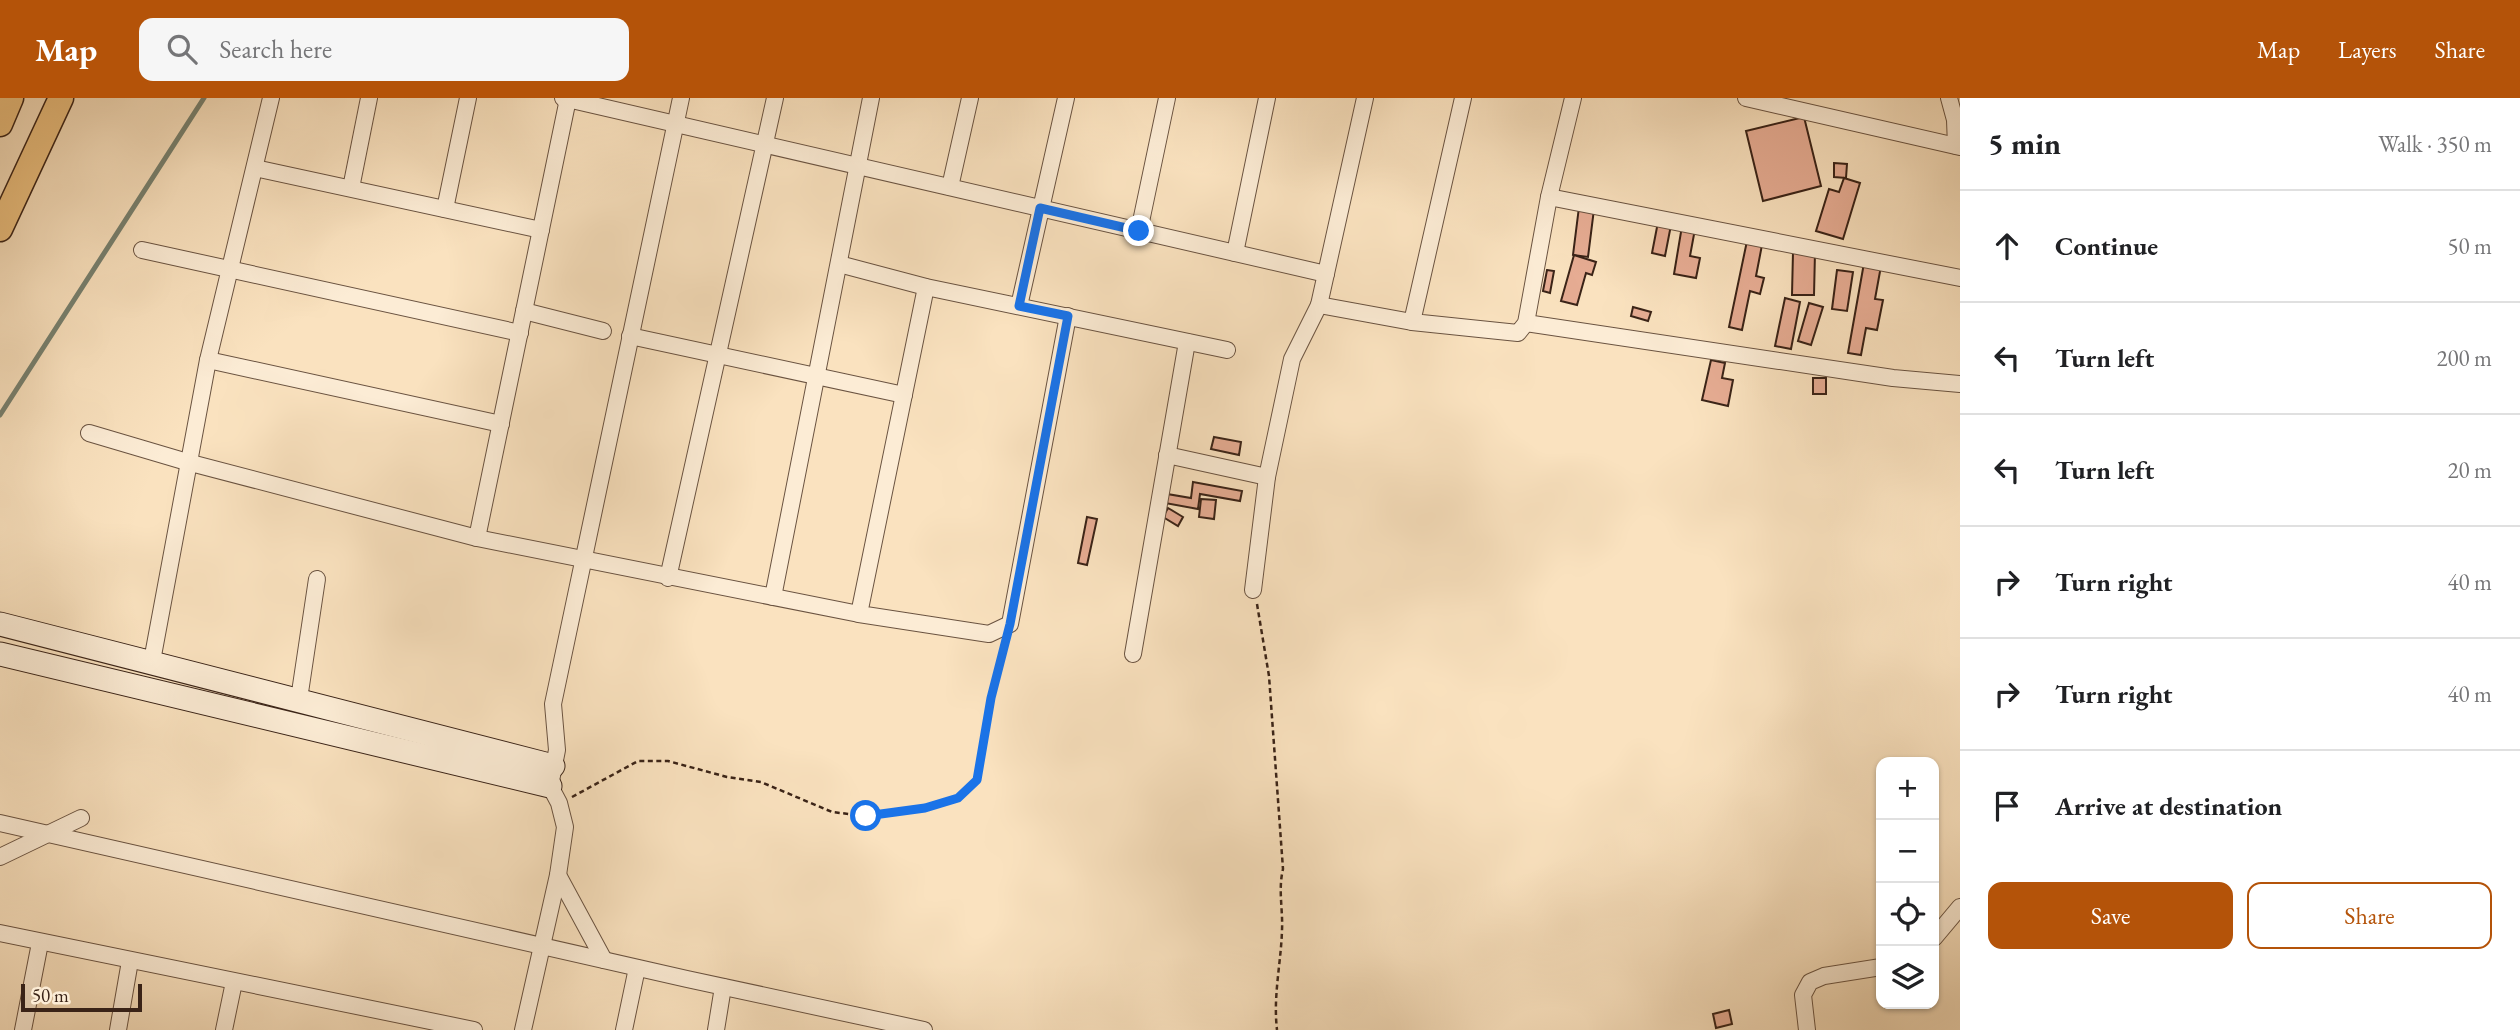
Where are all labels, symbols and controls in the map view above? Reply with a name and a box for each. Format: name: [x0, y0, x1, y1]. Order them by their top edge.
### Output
search box: [139, 18, 629, 81]
text: Map: [35, 28, 97, 71]
icon: search: [163, 30, 201, 68]
text: Search here: [219, 32, 332, 66]
text: Map: [2257, 34, 2300, 65]
text: Layers: [2338, 34, 2397, 65]
text: Share: [2435, 34, 2485, 65]
text: 5 min: [1988, 124, 2061, 163]
text: Walk · 350 m: [2378, 129, 2492, 159]
route end: [1123, 215, 1154, 246]
icon: ahead: [1988, 227, 2026, 265]
text: Continue: [2055, 229, 2158, 263]
text: 50 m: [2447, 231, 2492, 261]
icon: left: [1988, 339, 2026, 377]
text: Turn left: [2055, 341, 2154, 375]
text: 200 m: [2436, 343, 2492, 373]
icon: left: [1988, 451, 2026, 489]
text: Turn left: [2055, 453, 2154, 487]
text: 20 m: [2447, 455, 2492, 485]
icon: right: [1988, 563, 2026, 601]
text: Turn right: [2055, 565, 2173, 599]
text: 40 m: [2447, 567, 2492, 597]
icon: right: [1988, 675, 2026, 713]
text: Turn right: [2055, 677, 2173, 711]
text: 40 m: [2447, 679, 2492, 709]
map controls: [1876, 757, 1939, 1009]
button: +: [1876, 757, 1939, 820]
icon: arrive: [1988, 787, 2026, 825]
text: Arrive at destination: [2055, 789, 2282, 823]
route start: [850, 800, 881, 831]
button: −: [1876, 820, 1939, 883]
button: Save: [1988, 882, 2233, 949]
button: Share: [2247, 882, 2492, 949]
button: locate: [1876, 883, 1939, 946]
button: layers: [1876, 946, 1939, 1009]
scale bar: [21, 981, 142, 1013]
text: 50 m: [32, 983, 69, 1008]

